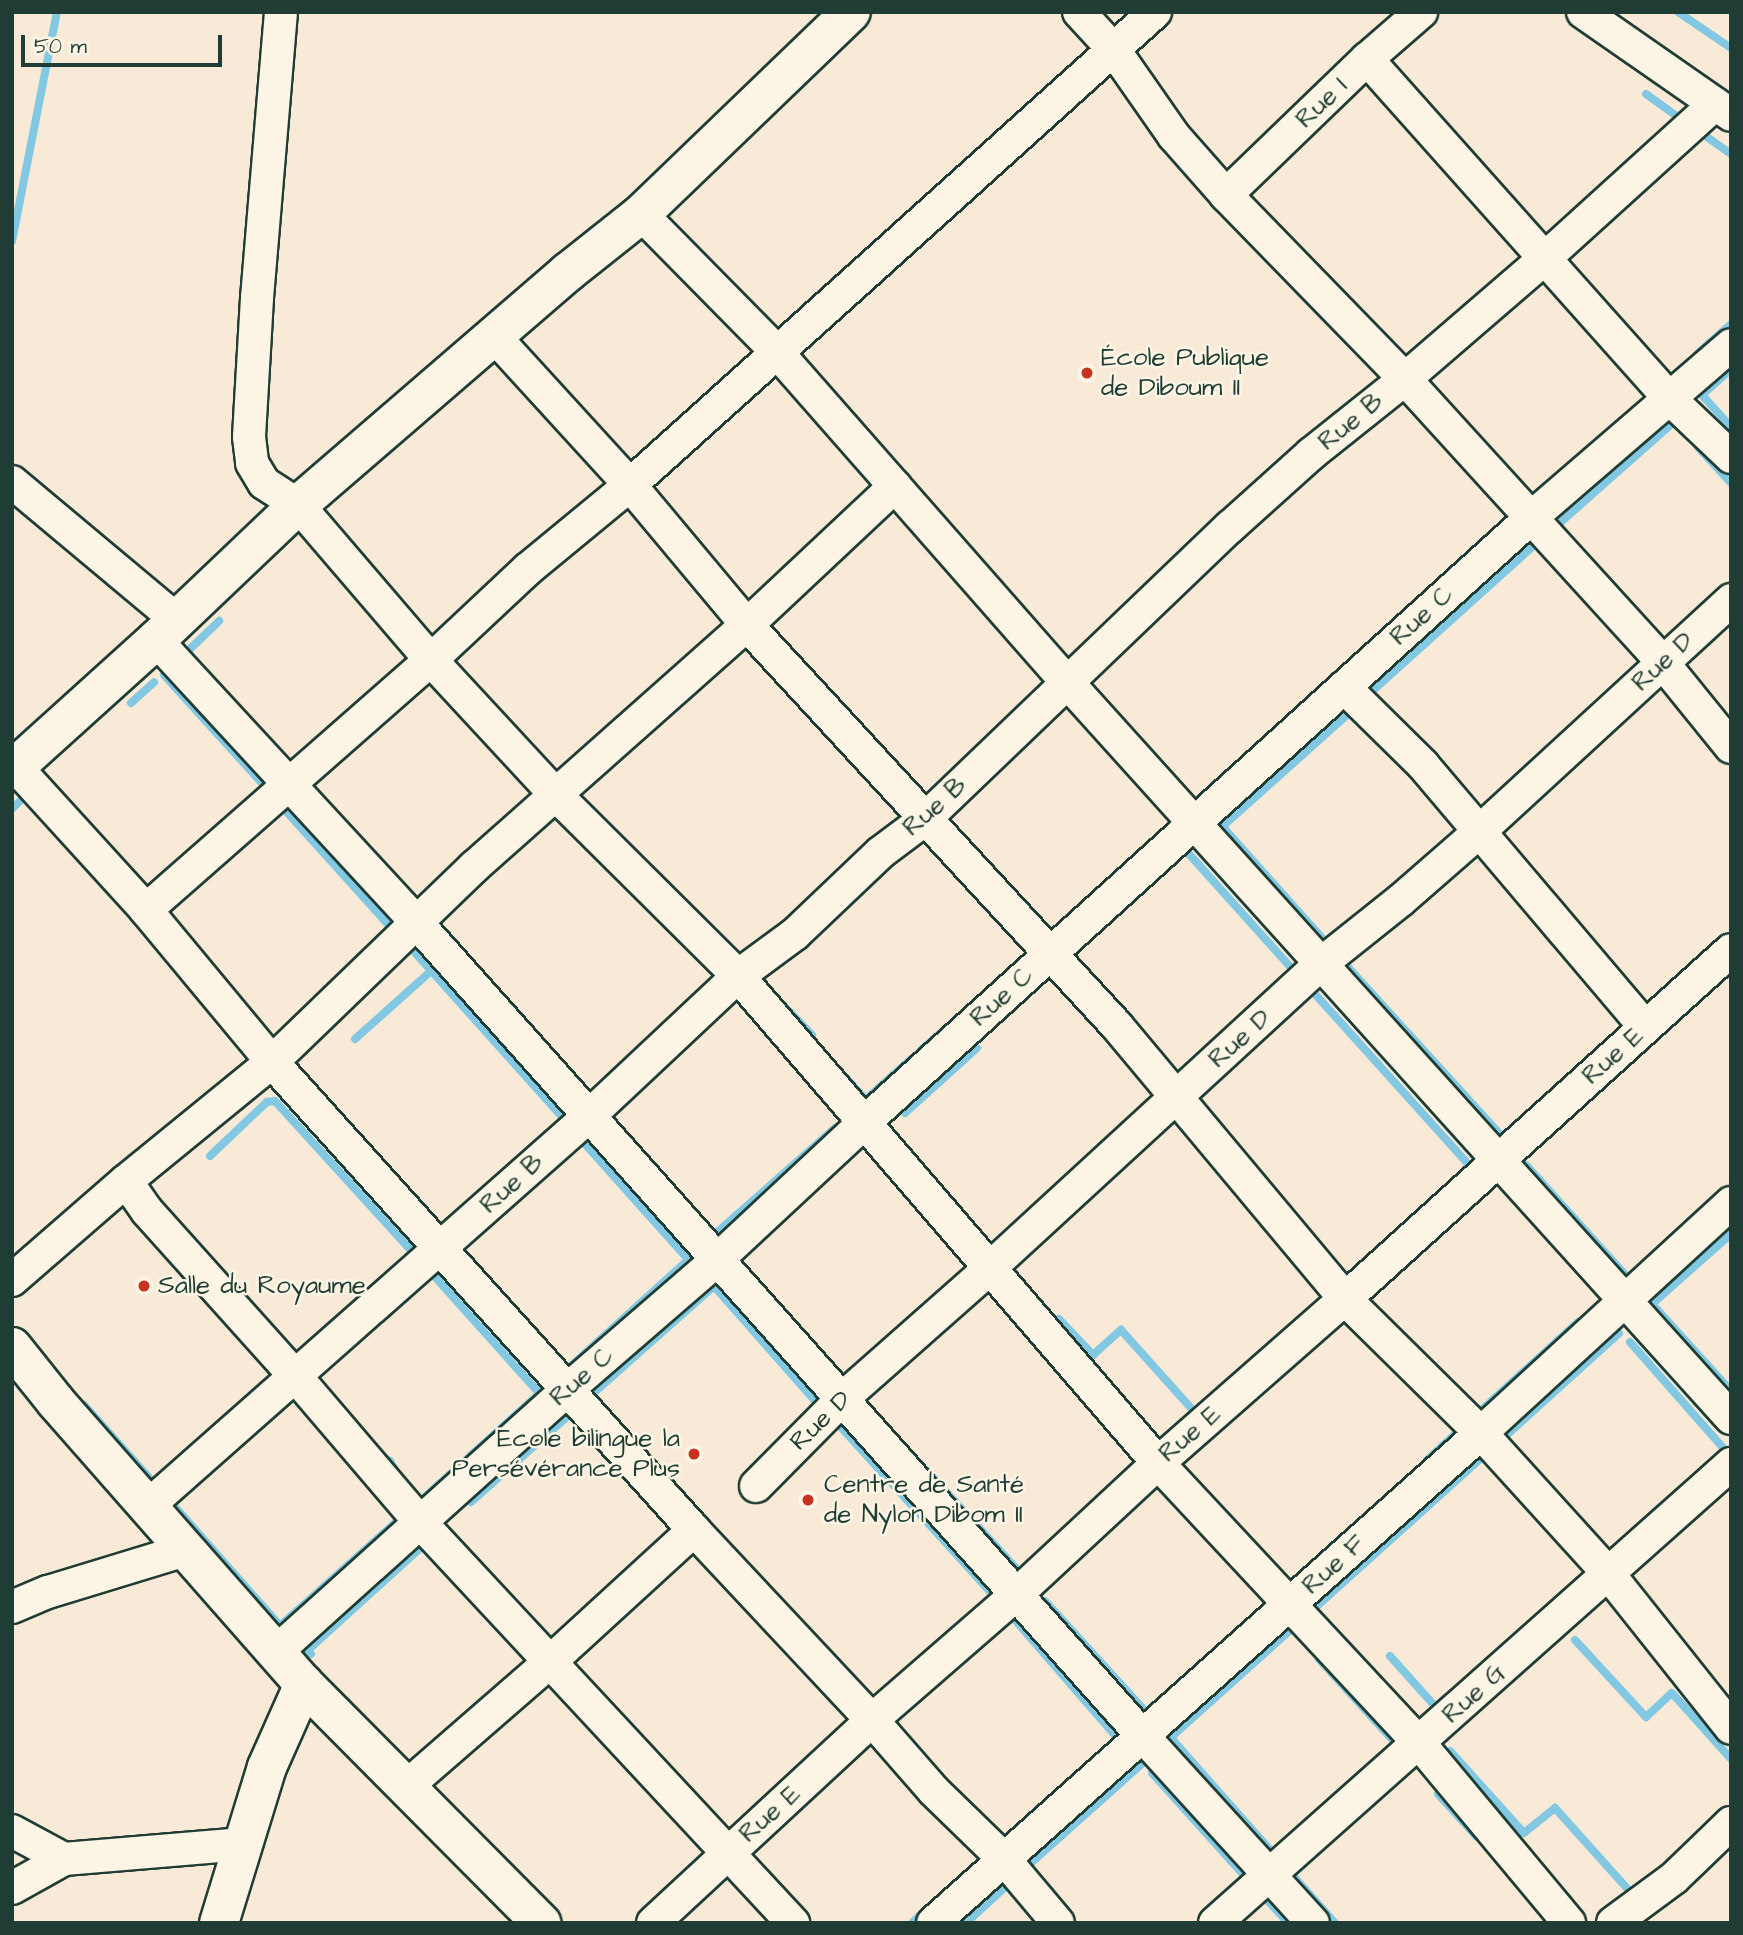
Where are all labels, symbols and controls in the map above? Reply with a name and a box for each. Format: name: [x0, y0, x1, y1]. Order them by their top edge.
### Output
scale bar: [24, 21, 226, 65]
text: 50 m: [34, 32, 87, 61]
street label: Rue I: [1290, 71, 1354, 135]
place label: École Publique de Diboum II: [1101, 342, 1269, 404]
marker: École Publique de Diboum II: [1079, 365, 1095, 381]
street label: Rue B: [1312, 386, 1390, 458]
street label: Rue C: [1384, 579, 1460, 653]
street label: Rue D: [1626, 626, 1700, 698]
street label: Rue B: [897, 771, 973, 843]
street label: Rue C: [964, 960, 1040, 1034]
street label: Rue D: [1202, 1003, 1278, 1075]
street label: Rue E: [1576, 1020, 1650, 1092]
street label: Rue B: [474, 1147, 550, 1221]
place label: Salle du Royaume: [158, 1270, 366, 1302]
marker: Salle du Royaume: [136, 1278, 152, 1294]
street label: Rue C: [544, 1341, 620, 1413]
street label: Rue D: [784, 1384, 858, 1458]
street label: Rue E: [1153, 1399, 1227, 1469]
place label: Ecole bilingue la Persévérance Plus: [452, 1423, 680, 1484]
marker: Ecole bilingue la Persévérance Plus: [686, 1446, 702, 1462]
place label: Centre de Santé de Nylon Dibom II: [824, 1469, 1024, 1530]
marker: Centre de Santé de Nylon Dibom II: [798, 1490, 818, 1510]
street label: Rue F: [1296, 1529, 1372, 1601]
street label: Rue G: [1436, 1658, 1512, 1730]
street label: Rue E: [733, 1778, 807, 1850]

